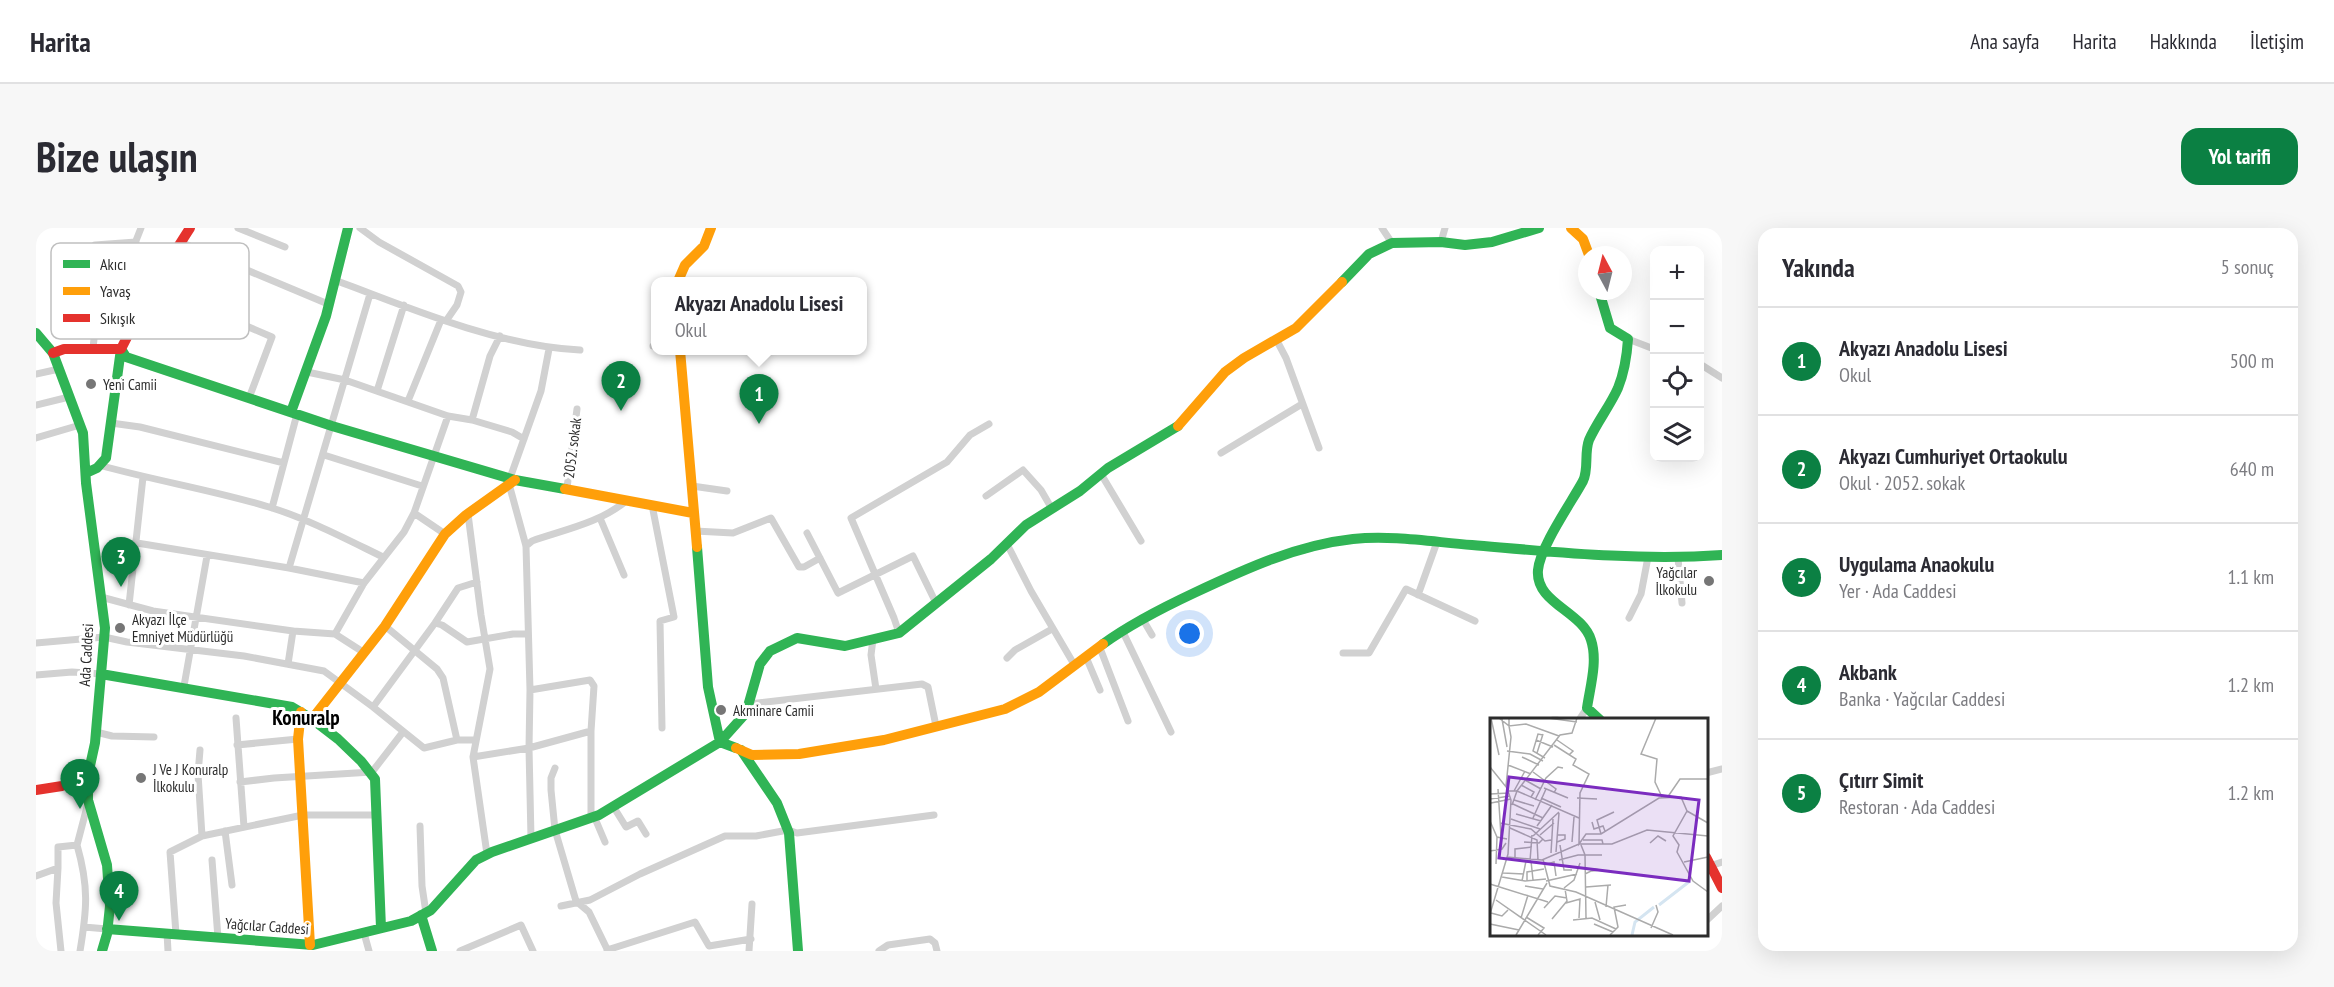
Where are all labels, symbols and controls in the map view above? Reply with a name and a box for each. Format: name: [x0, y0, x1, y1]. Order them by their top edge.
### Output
text: Harita: [30, 23, 91, 60]
text: Ana sayfa: [1970, 28, 2039, 55]
text: Harita: [2072, 28, 2117, 55]
text: Hakkında: [2150, 28, 2217, 55]
text: İletişim: [2250, 28, 2304, 55]
button: Yol tarifi: [2181, 128, 2298, 185]
text: Bize ulaşın: [36, 129, 198, 184]
legend: [51, 243, 249, 339]
north arrow: [1578, 246, 1632, 300]
map controls: [1650, 246, 1704, 462]
button: +: [1650, 246, 1704, 300]
text: Yakında: [1782, 251, 1855, 284]
text: Akıcı: [100, 254, 126, 274]
text: 5 sonuç: [2221, 254, 2274, 280]
popup: [651, 277, 867, 355]
text: Yavaş: [100, 281, 131, 301]
text: Akyazı Anadolu Lisesi: [675, 289, 843, 317]
button: −: [1650, 300, 1704, 354]
text: Sıkışık: [100, 308, 136, 328]
text: Okul: [675, 317, 707, 343]
text: Akyazı Anadolu Lisesi: [1839, 334, 2008, 362]
text: 1: [1797, 348, 1806, 374]
text: 500 m: [2230, 348, 2274, 374]
button: locate: [1650, 354, 1704, 408]
pin: 2: [602, 362, 640, 411]
text: Okul: [1839, 362, 1871, 388]
pin: 1: [740, 374, 778, 424]
place label: Yeni Camii: [103, 375, 157, 394]
marker: Yeni Camii: [84, 377, 98, 391]
button: layers: [1650, 408, 1704, 462]
street label: 2052. sokak: [559, 416, 585, 479]
text: Akyazı Cumhuriyet Ortaokulu: [1839, 442, 2068, 470]
text: 2: [1797, 456, 1806, 482]
text: 640 m: [2230, 456, 2274, 482]
text: Okul · 2052. sokak: [1839, 470, 1965, 496]
pin: 3: [102, 538, 140, 587]
text: Uygulama Anaokulu: [1839, 550, 1994, 578]
place label: Yağcılar İlkokulu: [1656, 563, 1698, 599]
text: 3: [1797, 564, 1806, 590]
text: 1.1 km: [2227, 564, 2274, 590]
marker: Yağcılar İlkokulu: [1702, 574, 1716, 588]
text: Yer · Ada Caddesi: [1839, 578, 1957, 604]
place label: Akyazı İlçe Emniyet Müdürlüğü: [132, 610, 233, 646]
your location: [1175, 619, 1204, 648]
marker: Akyazı İlçe Emniyet Müdürlüğü: [113, 621, 127, 635]
street label: Ada Caddesi: [75, 623, 97, 687]
text: Akbank: [1839, 658, 1897, 686]
text: 4: [1797, 672, 1806, 698]
text: 1.2 km: [2227, 672, 2274, 698]
text: Banka · Yağcılar Caddesi: [1839, 686, 2005, 712]
place label: Akminare Camii: [733, 701, 814, 720]
marker: Akminare Camii: [714, 703, 728, 717]
district label: Konuralp: [272, 704, 340, 731]
inset map: [1490, 718, 1707, 936]
pin: 5: [60, 760, 99, 809]
place label: J Ve J Konuralp İlkokulu: [152, 760, 228, 796]
text: Çıtırr Simit: [1839, 766, 1923, 794]
marker: J Ve J Konuralp İlkokulu: [134, 771, 148, 785]
text: 5: [1797, 780, 1806, 806]
text: 1.2 km: [2227, 780, 2274, 806]
text: Restoran · Ada Caddesi: [1839, 794, 1995, 820]
pin: 4: [100, 872, 139, 921]
street label: Yağcılar Caddesi: [224, 914, 310, 938]

